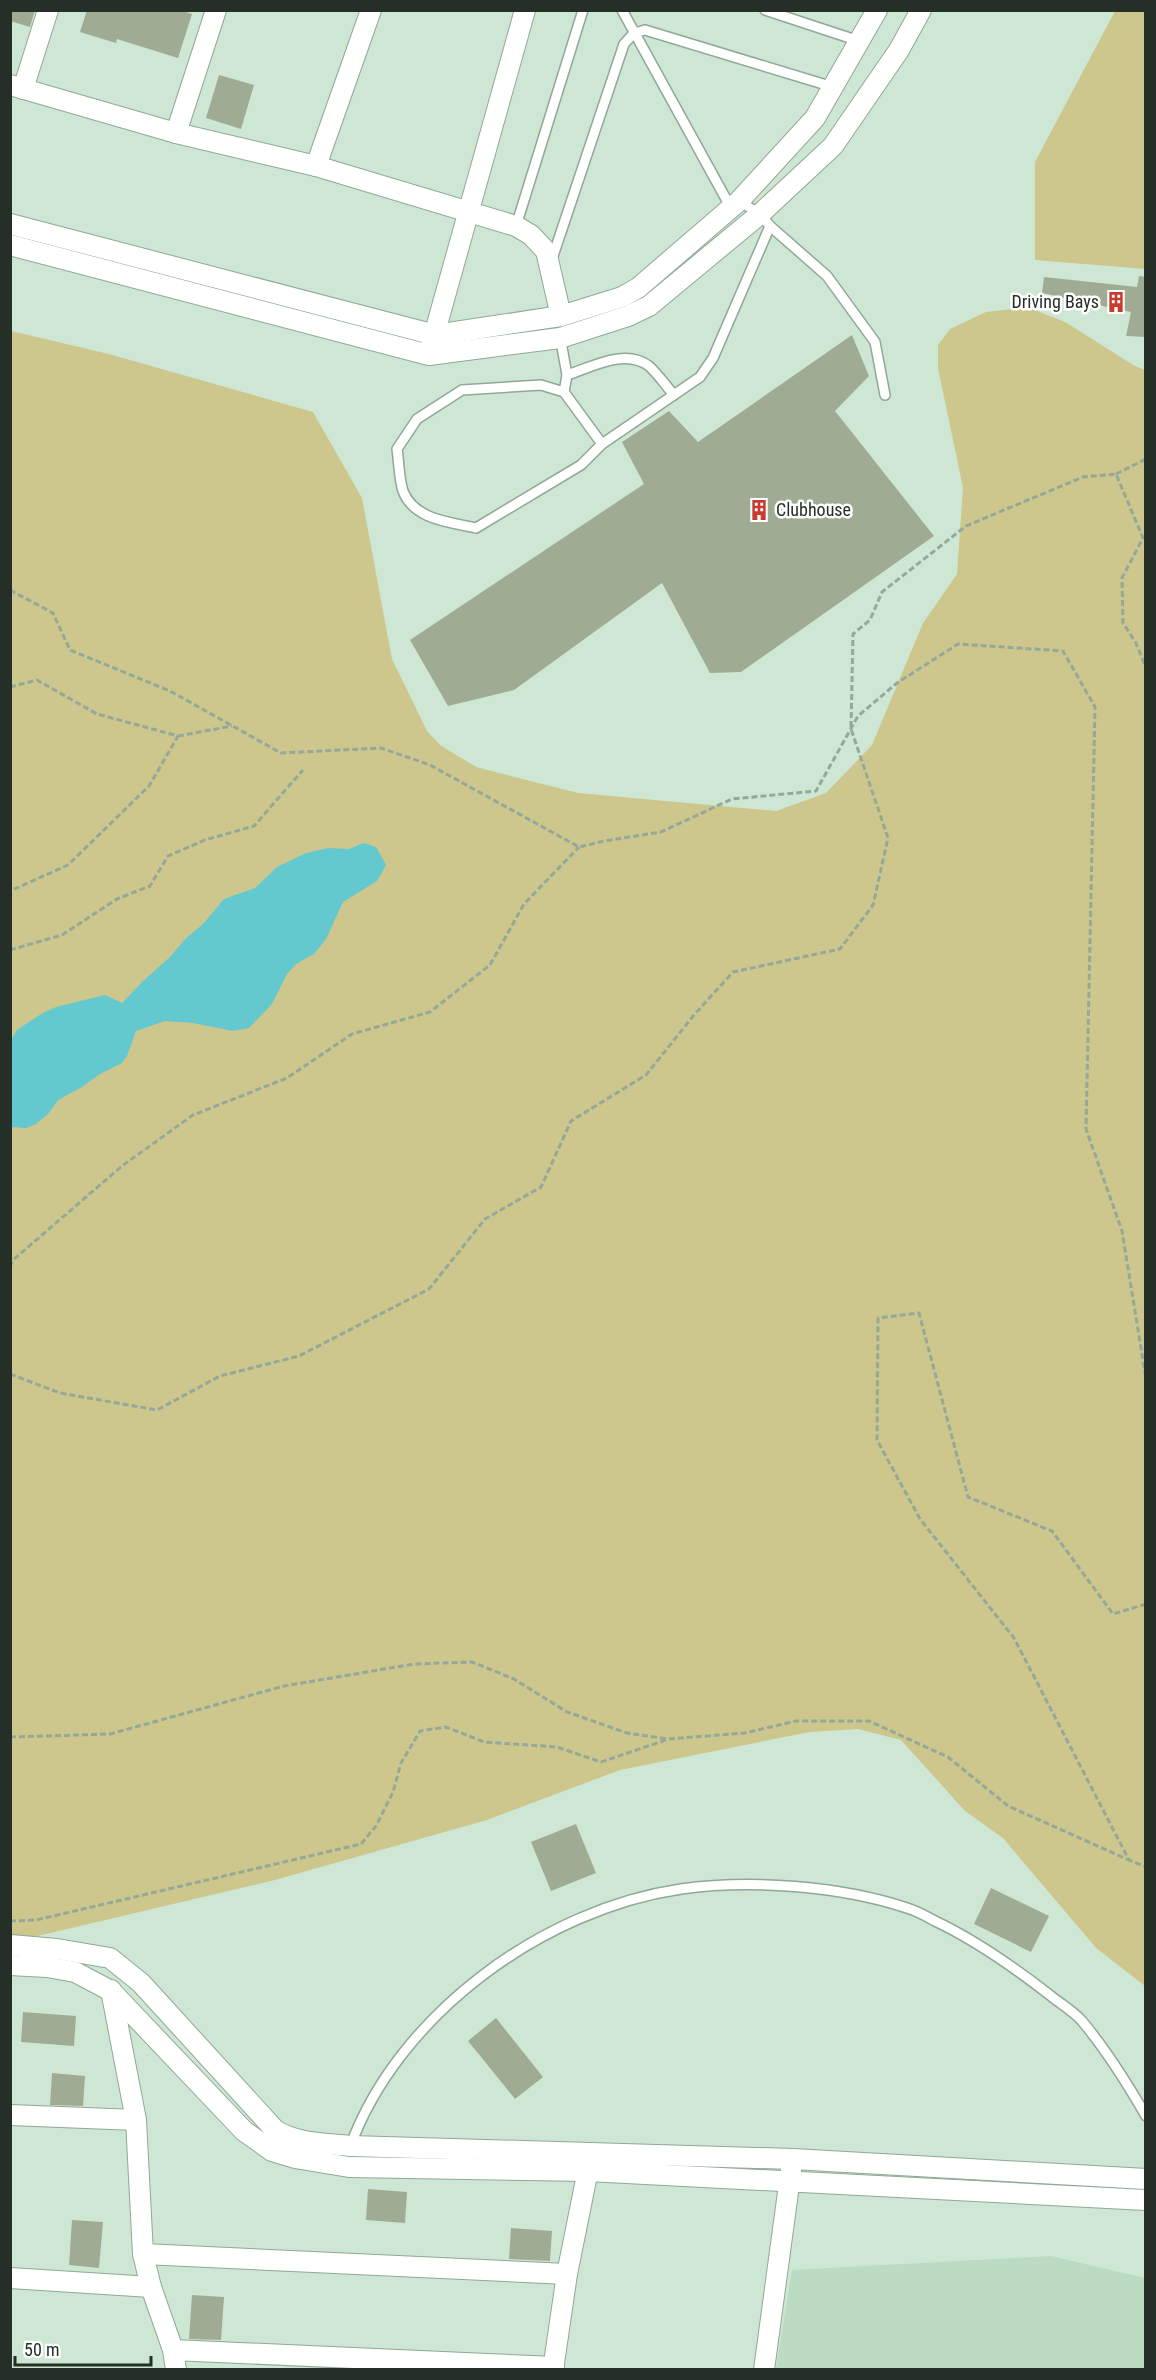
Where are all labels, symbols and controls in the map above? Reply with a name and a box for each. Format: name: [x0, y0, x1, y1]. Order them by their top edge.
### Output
building icon: Driving Bays: [1104, 290, 1128, 314]
place label: Driving Bays: [1012, 291, 1099, 312]
building icon: Clubhouse: [747, 498, 771, 522]
place label: Clubhouse: [776, 499, 851, 520]
scale bar: [15, 2329, 152, 2367]
text: 50 m: [24, 2339, 59, 2360]

